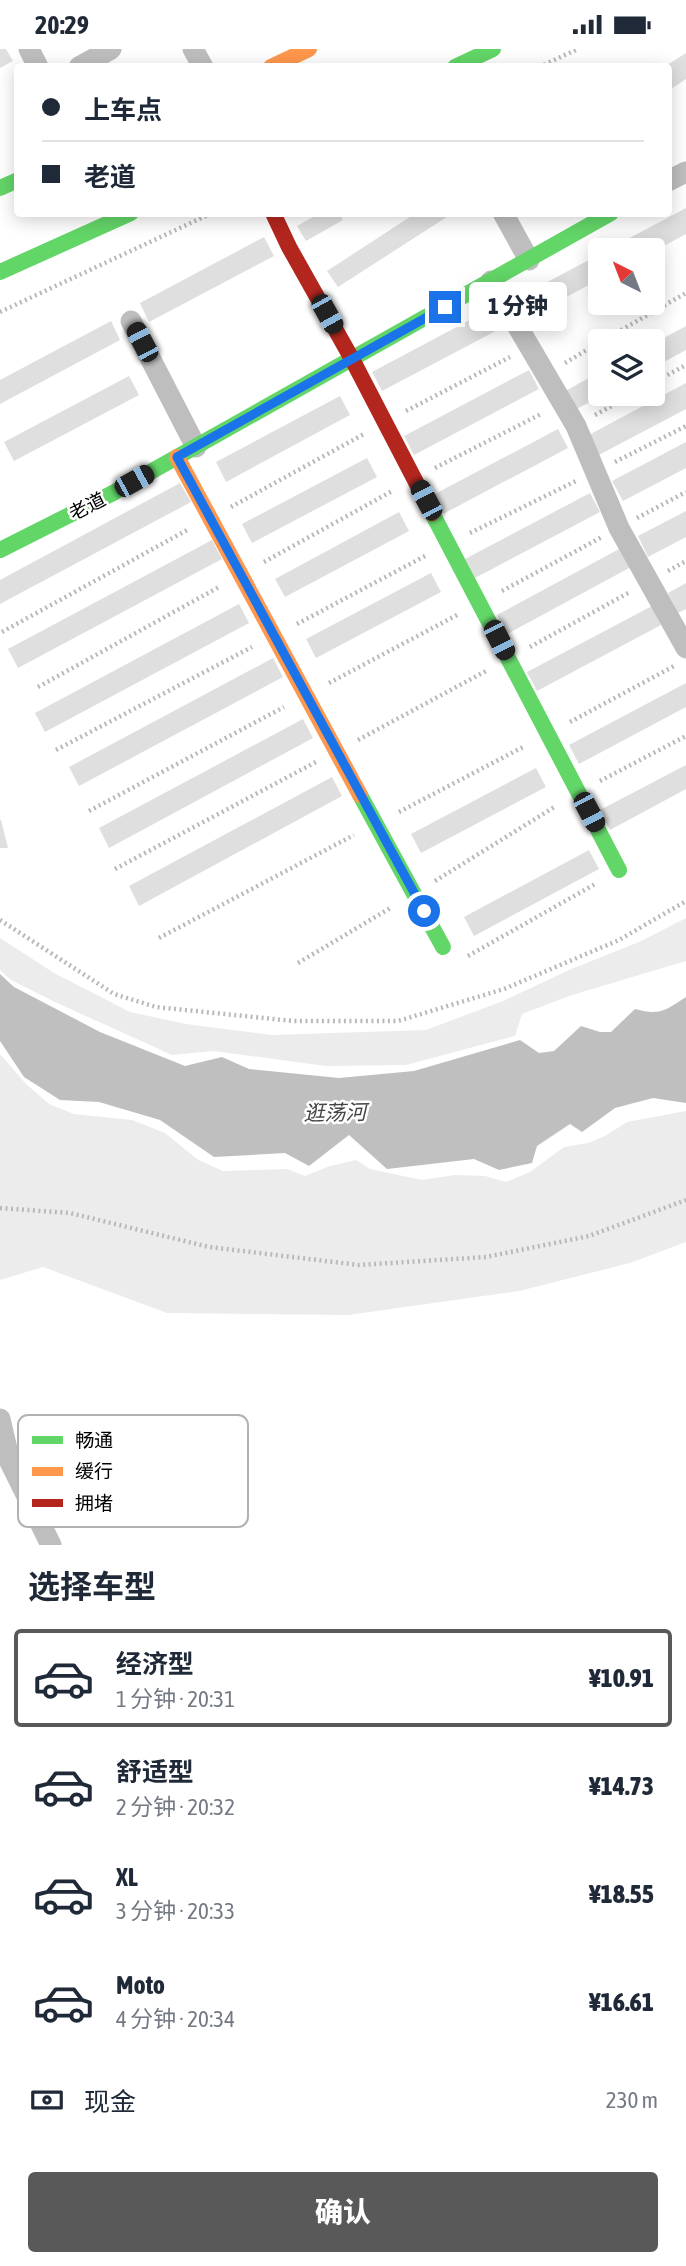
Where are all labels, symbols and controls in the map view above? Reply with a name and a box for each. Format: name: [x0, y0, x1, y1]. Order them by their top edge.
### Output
text: 20:29: [35, 10, 89, 40]
text: 上车点: [84, 95, 162, 125]
text: 老道: [84, 162, 136, 192]
north arrow: [588, 238, 665, 315]
map controls: [588, 238, 665, 406]
callout: 1 分钟: [470, 282, 568, 331]
car: [308, 291, 347, 337]
route end: [429, 291, 461, 323]
text: 1 分钟: [488, 293, 548, 319]
car: [123, 319, 162, 365]
button: layers: [588, 329, 665, 406]
car: [111, 462, 158, 500]
car: [407, 477, 446, 523]
street label: 老道: [65, 488, 109, 524]
car: [481, 617, 518, 663]
car: [570, 789, 609, 835]
route start: [408, 895, 440, 927]
water label: 逛荡河: [303, 1099, 371, 1125]
legend: [18, 1415, 248, 1527]
text: 畅通: [75, 1429, 113, 1451]
text: 缓行: [75, 1460, 113, 1482]
text: 拥堵: [75, 1492, 113, 1514]
text: 选择车型: [28, 1568, 156, 1605]
icon: car: [32, 1647, 95, 1710]
text: 经济型: [116, 1649, 194, 1679]
text: ¥10.91: [589, 1663, 654, 1693]
text: 1 分钟 · 20:31: [116, 1686, 235, 1712]
icon: car: [32, 1755, 95, 1818]
text: 舒适型: [116, 1757, 194, 1787]
text: ¥14.73: [589, 1771, 654, 1801]
text: 2 分钟 · 20:32: [116, 1794, 235, 1820]
text: XL: [116, 1862, 138, 1892]
icon: car: [32, 1863, 95, 1926]
text: ¥18.55: [589, 1879, 654, 1909]
text: 3 分钟 · 20:33: [116, 1898, 235, 1924]
text: Moto: [116, 1970, 165, 2000]
icon: car: [32, 1971, 95, 2034]
text: ¥16.61: [589, 1987, 654, 2017]
text: 4 分钟 · 20:34: [116, 2006, 235, 2032]
icon: cash: [28, 2081, 66, 2119]
text: 现金: [84, 2087, 136, 2117]
text: 230 m: [606, 2087, 658, 2113]
button: 确认: [28, 2172, 658, 2252]

